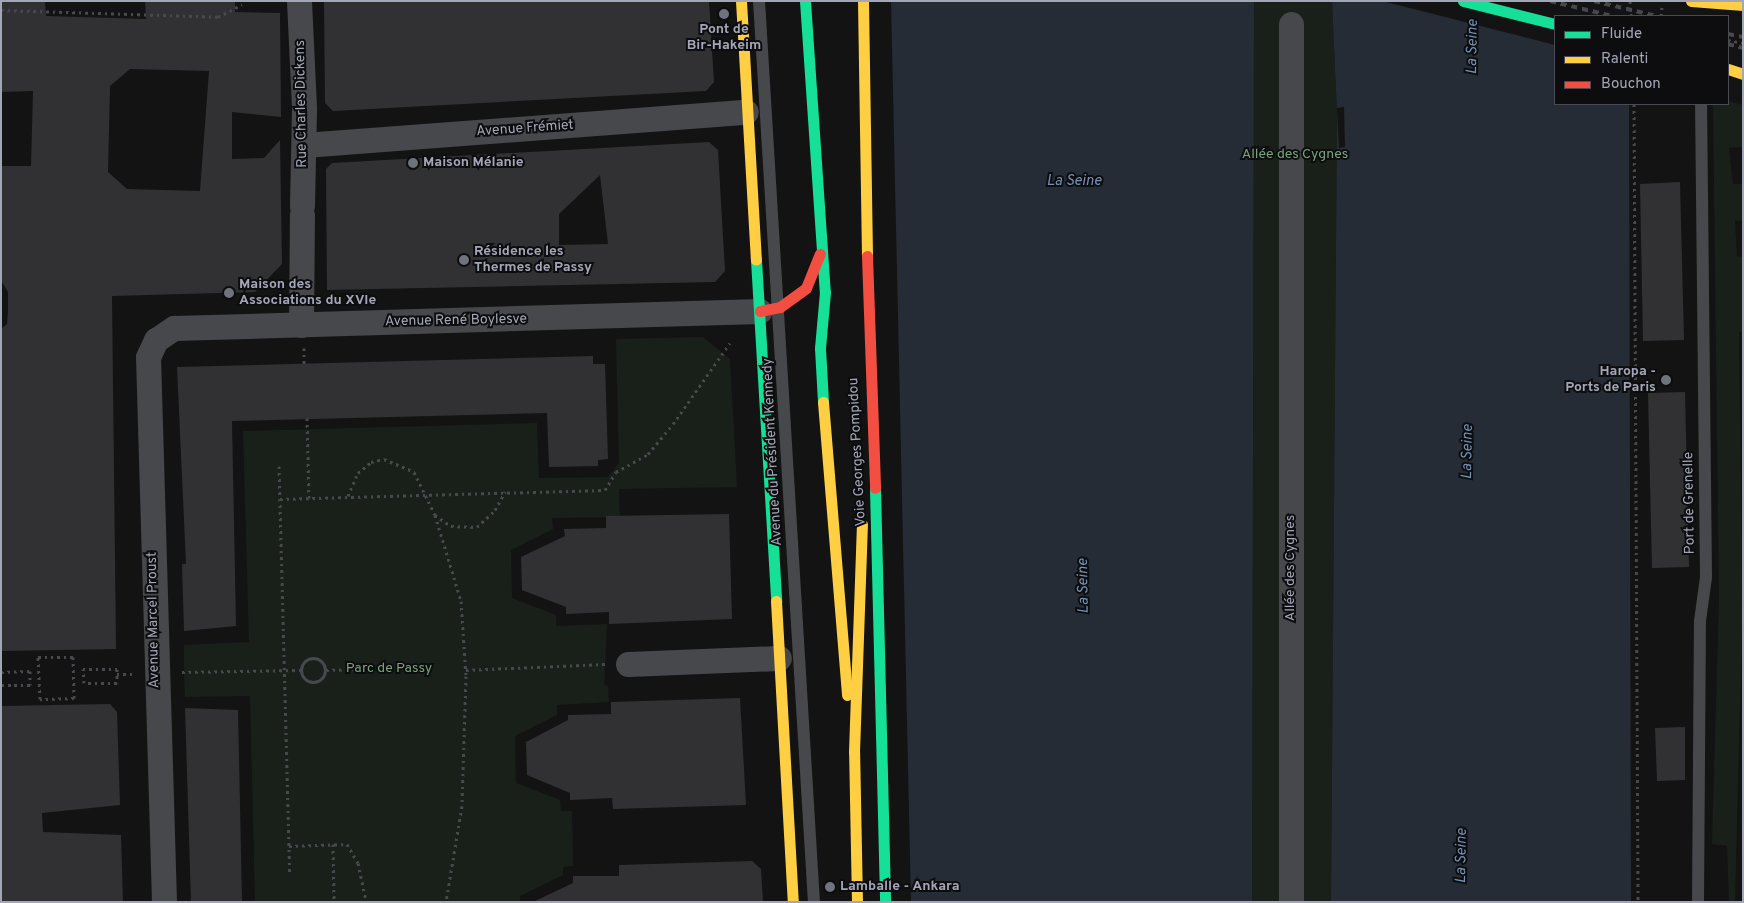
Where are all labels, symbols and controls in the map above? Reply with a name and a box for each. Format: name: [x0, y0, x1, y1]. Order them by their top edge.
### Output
marker: Pont de Bir-Hakeim: [718, 8, 730, 20]
legend: [1554, 15, 1729, 105]
water label: La Seine: [1464, 19, 1482, 75]
place label: Pont de Bir-Hakeim: [687, 22, 761, 54]
text: Fluide: [1601, 25, 1642, 44]
street label: Rue Charles Dickens: [292, 40, 312, 168]
text: Ralenti: [1601, 50, 1648, 69]
text: Bouchon: [1601, 75, 1661, 94]
street label: Avenue Frémiet: [476, 117, 574, 141]
park label: Allée des Cygnes: [1242, 147, 1348, 163]
place label: Maison Mélanie: [423, 155, 524, 171]
marker: Maison Mélanie: [407, 157, 419, 169]
water label: La Seine: [1047, 173, 1101, 191]
place label: Résidence les Thermes de Passy: [474, 244, 592, 276]
marker: Résidence les Thermes de Passy: [458, 254, 470, 266]
place label: Maison des Associations du XVIe: [239, 277, 376, 310]
marker: Maison des Associations du XVIe: [223, 287, 235, 299]
street label: Avenue René Boylesve: [385, 311, 527, 331]
street label: Avenue du Président Kennedy: [760, 358, 786, 546]
place label: Haropa - Ports de Paris: [1565, 364, 1656, 397]
marker: Haropa - Ports de Paris: [1660, 374, 1672, 386]
street label: Voie Georges Pompidou: [846, 377, 870, 527]
water label: La Seine: [1459, 424, 1477, 480]
street label: Port de Grenelle: [1681, 452, 1699, 554]
street label: Allée des Cygnes: [1283, 515, 1299, 621]
street label: Avenue Marcel Proust: [144, 552, 164, 688]
water label: La Seine: [1075, 558, 1093, 614]
park label: Parc de Passy: [346, 661, 432, 677]
water label: La Seine: [1453, 828, 1471, 884]
place label: Lamballe - Ankara: [840, 879, 960, 895]
marker: Lamballe - Ankara: [824, 881, 836, 893]

